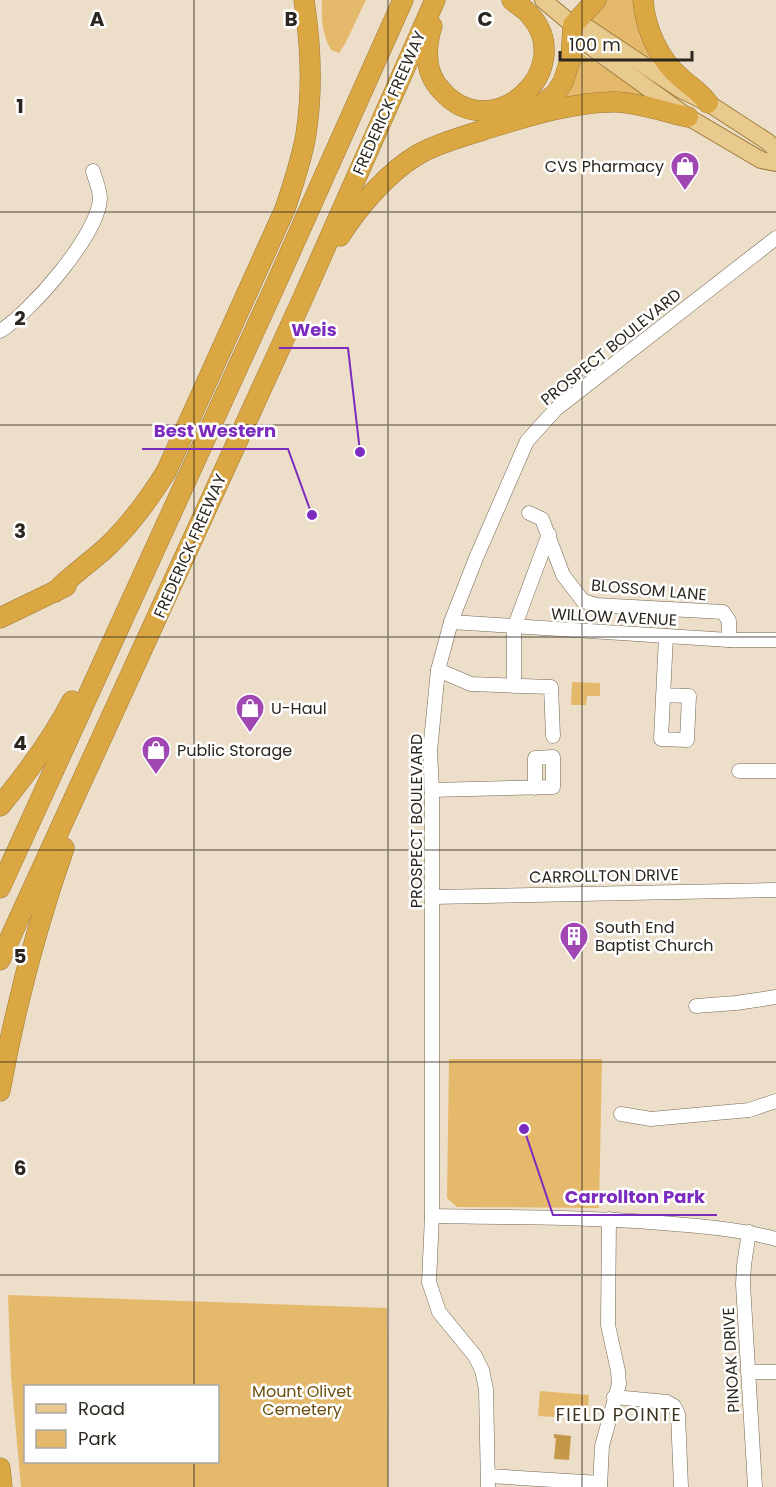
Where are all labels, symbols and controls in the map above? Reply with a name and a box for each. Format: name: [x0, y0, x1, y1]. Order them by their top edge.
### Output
text: A: [90, 5, 105, 33]
text: B: [284, 5, 298, 33]
text: C: [477, 5, 493, 33]
scale bar: [560, 24, 692, 62]
street label: FREDERICK FREEWAY: [347, 27, 431, 179]
text: 100 m: [569, 32, 621, 57]
text: 1: [16, 92, 24, 120]
shop icon: CVS Pharmacy: [669, 150, 701, 192]
place label: CVS Pharmacy: [545, 155, 664, 178]
street label: PROSPECT BOULEVARD: [536, 283, 686, 411]
text: 2: [14, 304, 26, 332]
callout: Weis: [279, 312, 348, 348]
text: Weis: [291, 317, 337, 342]
callout: Best Western: [142, 413, 288, 449]
text: Best Western: [154, 418, 276, 443]
street label: FREDERICK FREEWAY: [148, 470, 232, 622]
text: 3: [14, 517, 26, 545]
street label: BLOSSOM LANE: [590, 573, 708, 607]
street label: WILLOW AVENUE: [551, 602, 677, 632]
shop icon: U-Haul: [234, 692, 266, 734]
place label: U-Haul: [271, 697, 327, 720]
text: 4: [13, 729, 27, 757]
shop icon: Public Storage: [140, 734, 172, 776]
street label: PROSPECT BOULEVARD: [405, 734, 428, 908]
place label: Public Storage: [177, 739, 292, 762]
street label: CARROLLTON DRIVE: [529, 863, 679, 889]
place label: South End Baptist Church: [595, 916, 713, 957]
building icon: South End Baptist Church: [558, 920, 590, 962]
text: 5: [14, 942, 27, 970]
text: 6: [14, 1154, 26, 1182]
callout: Carrollton Park: [553, 1179, 717, 1215]
text: Carrollton Park: [565, 1184, 706, 1209]
street label: PINOAK DRIVE: [717, 1307, 745, 1413]
park label: Mount Olivet Cemetery: [252, 1380, 352, 1421]
legend: [24, 1385, 219, 1463]
text: Road: [78, 1396, 125, 1421]
district label: FIELD POINTE: [556, 1402, 682, 1427]
text: Park: [78, 1426, 117, 1451]

